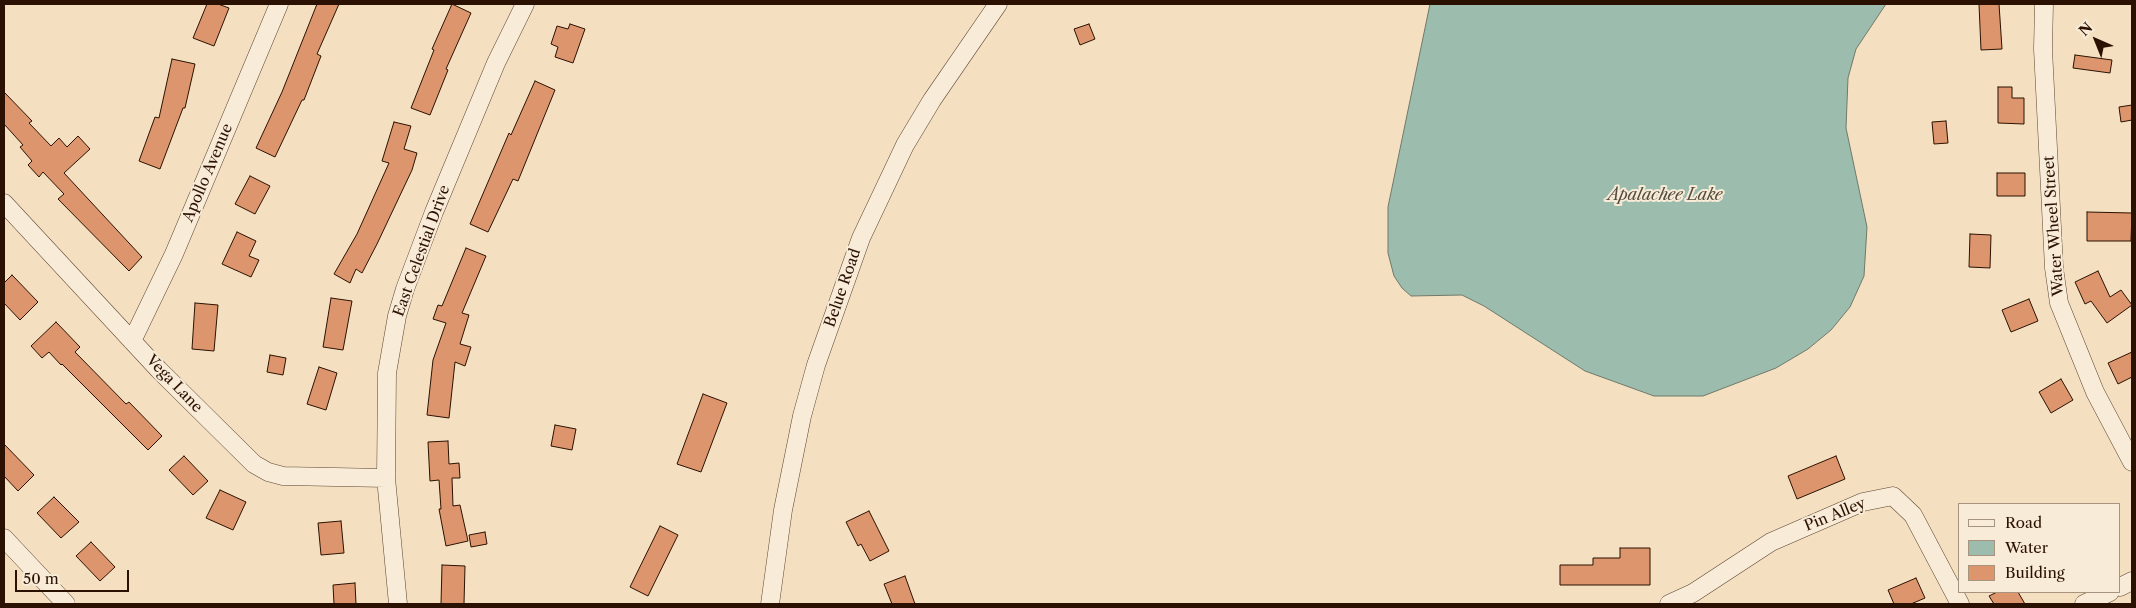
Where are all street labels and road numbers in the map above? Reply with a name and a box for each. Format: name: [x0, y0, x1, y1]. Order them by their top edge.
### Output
street label: Apollo Avenue: [179, 121, 237, 225]
street label: Water Wheel Street: [2040, 155, 2068, 297]
street label: East Celestial Drive: [390, 183, 454, 319]
street label: Belue Road: [821, 246, 865, 330]
street label: Vega Lane: [142, 351, 206, 417]
street label: Pin Alley: [1802, 495, 1868, 535]

